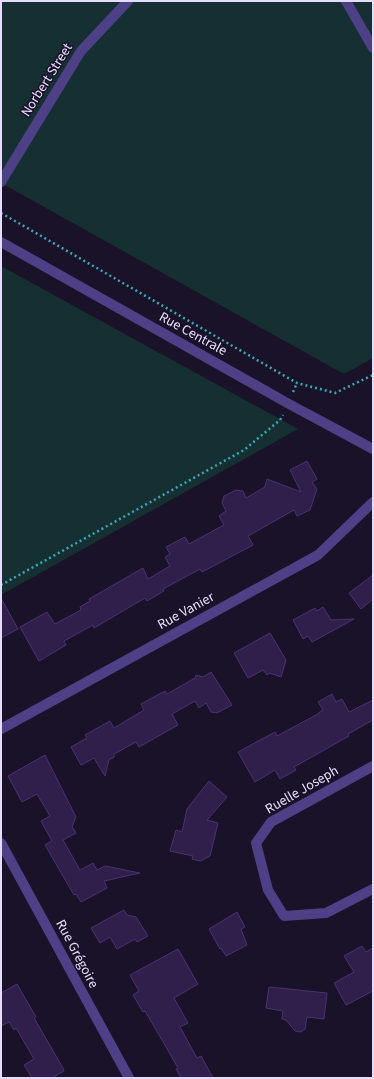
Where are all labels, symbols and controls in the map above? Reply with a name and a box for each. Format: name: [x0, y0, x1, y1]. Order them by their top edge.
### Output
street label: Norbert Street: [16, 39, 78, 121]
street label: Rue Centrale: [155, 307, 231, 361]
street label: Rue Vanier: [154, 587, 218, 635]
street label: Ruelle Joseph: [262, 761, 342, 819]
street label: Rue Grégoire: [51, 916, 103, 992]

